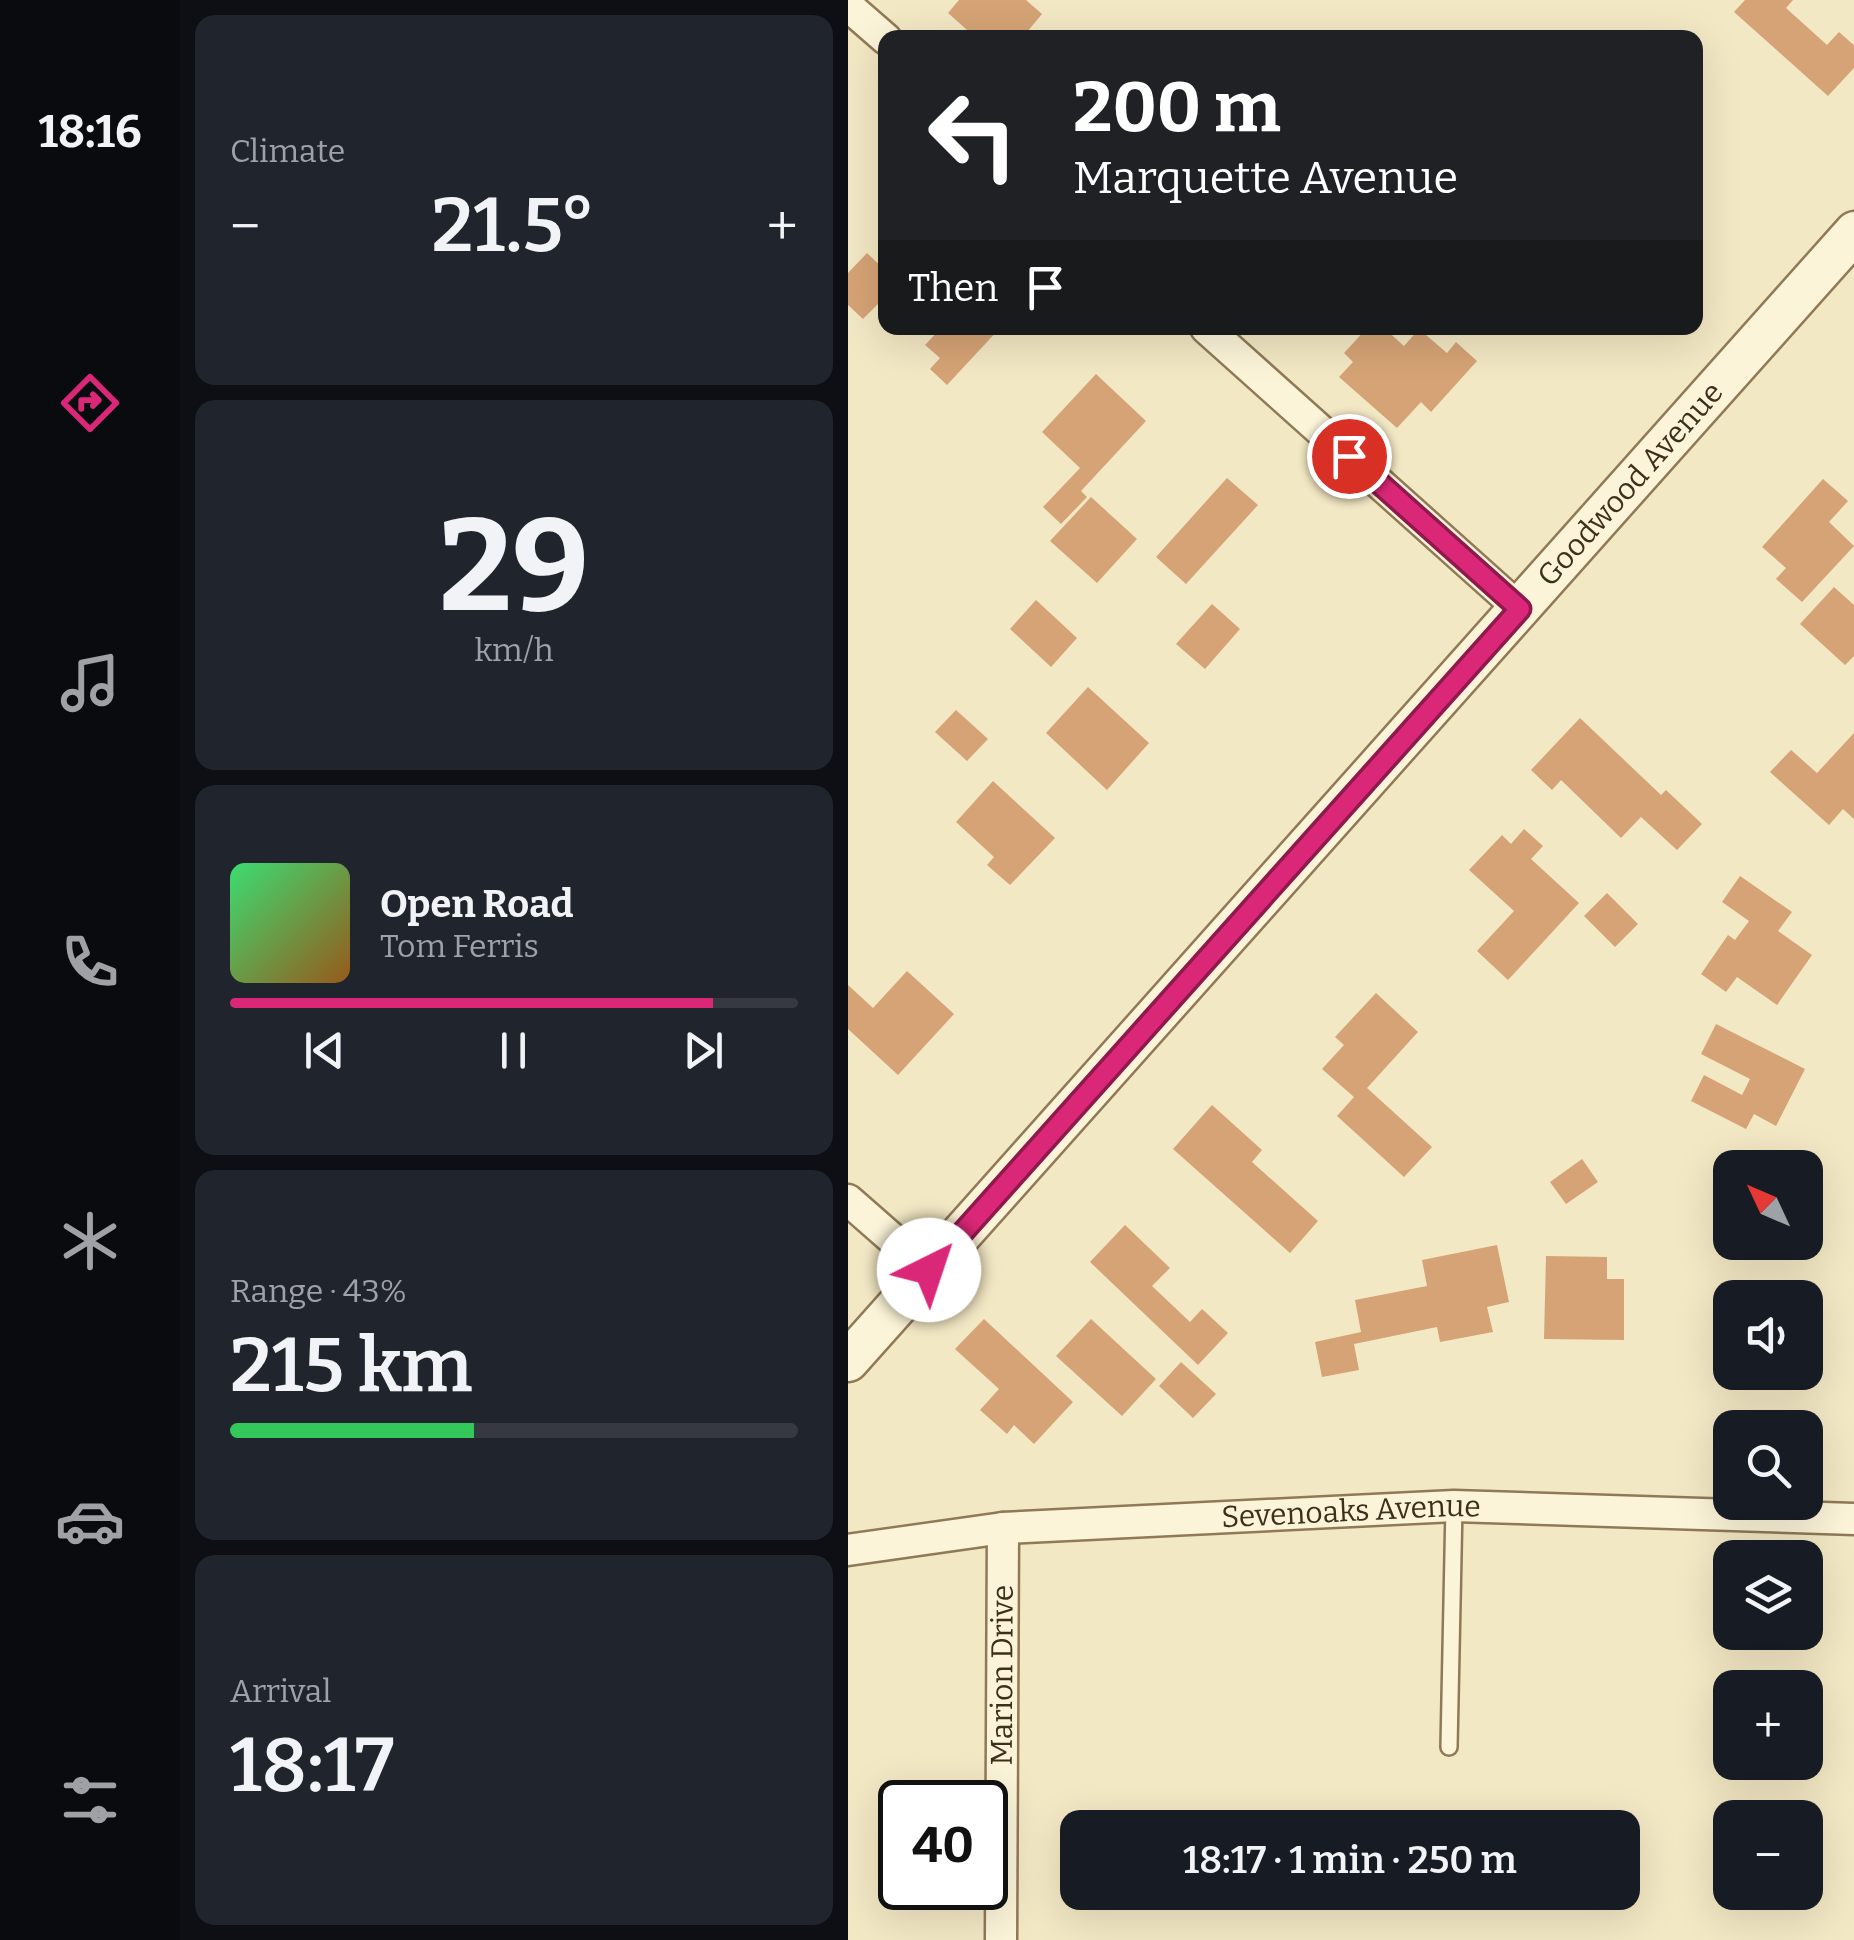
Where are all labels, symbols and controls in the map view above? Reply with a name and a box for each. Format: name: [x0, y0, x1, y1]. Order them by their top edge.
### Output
text: 200 m: [1073, 66, 1281, 150]
icon: left: [908, 70, 1038, 200]
text: 18:16: [38, 105, 142, 159]
text: Climate: [230, 132, 345, 170]
text: Marquette Avenue: [1073, 151, 1458, 205]
text: 21.5°: [432, 181, 595, 271]
text: −: [230, 194, 260, 260]
text: +: [767, 194, 798, 260]
icon: arrive: [1018, 260, 1073, 315]
text: Then: [908, 265, 998, 311]
icon: directions: [55, 368, 125, 438]
street label: Goodwood Avenue: [1530, 375, 1730, 594]
pin: [1307, 414, 1392, 499]
icon: arrive: [1322, 429, 1377, 484]
text: 29: [439, 488, 589, 644]
text: km/h: [474, 631, 554, 669]
icon: music: [55, 648, 125, 718]
text: Open Road: [380, 881, 573, 927]
icon: phone: [55, 927, 125, 997]
text: Tom Ferris: [380, 927, 539, 965]
icon: previous: [297, 1023, 352, 1078]
icon: pause: [486, 1023, 541, 1078]
icon: next: [676, 1023, 731, 1078]
north arrow: [1713, 1150, 1823, 1260]
map controls: [1713, 1150, 1823, 1910]
icon: climate: [55, 1206, 125, 1276]
position arrow: [877, 1218, 981, 1322]
text: Range · 43%: [230, 1272, 407, 1310]
button: sound: [1713, 1280, 1823, 1390]
text: 215 km: [230, 1321, 473, 1411]
button: search: [1713, 1410, 1823, 1520]
icon: car: [55, 1486, 125, 1556]
street label: Sevenoaks Avenue: [1220, 1488, 1481, 1535]
button: layers: [1713, 1540, 1823, 1650]
street label: Marion Drive: [984, 1585, 1021, 1765]
button: +: [1713, 1670, 1823, 1780]
text: Arrival: [230, 1672, 331, 1710]
text: 18:17: [230, 1721, 394, 1811]
icon: filters: [55, 1765, 125, 1835]
speed limit sign: 40: [878, 1780, 1008, 1910]
button: −: [1713, 1800, 1823, 1910]
text: 18:17 · 1 min · 250 m: [1183, 1837, 1517, 1883]

